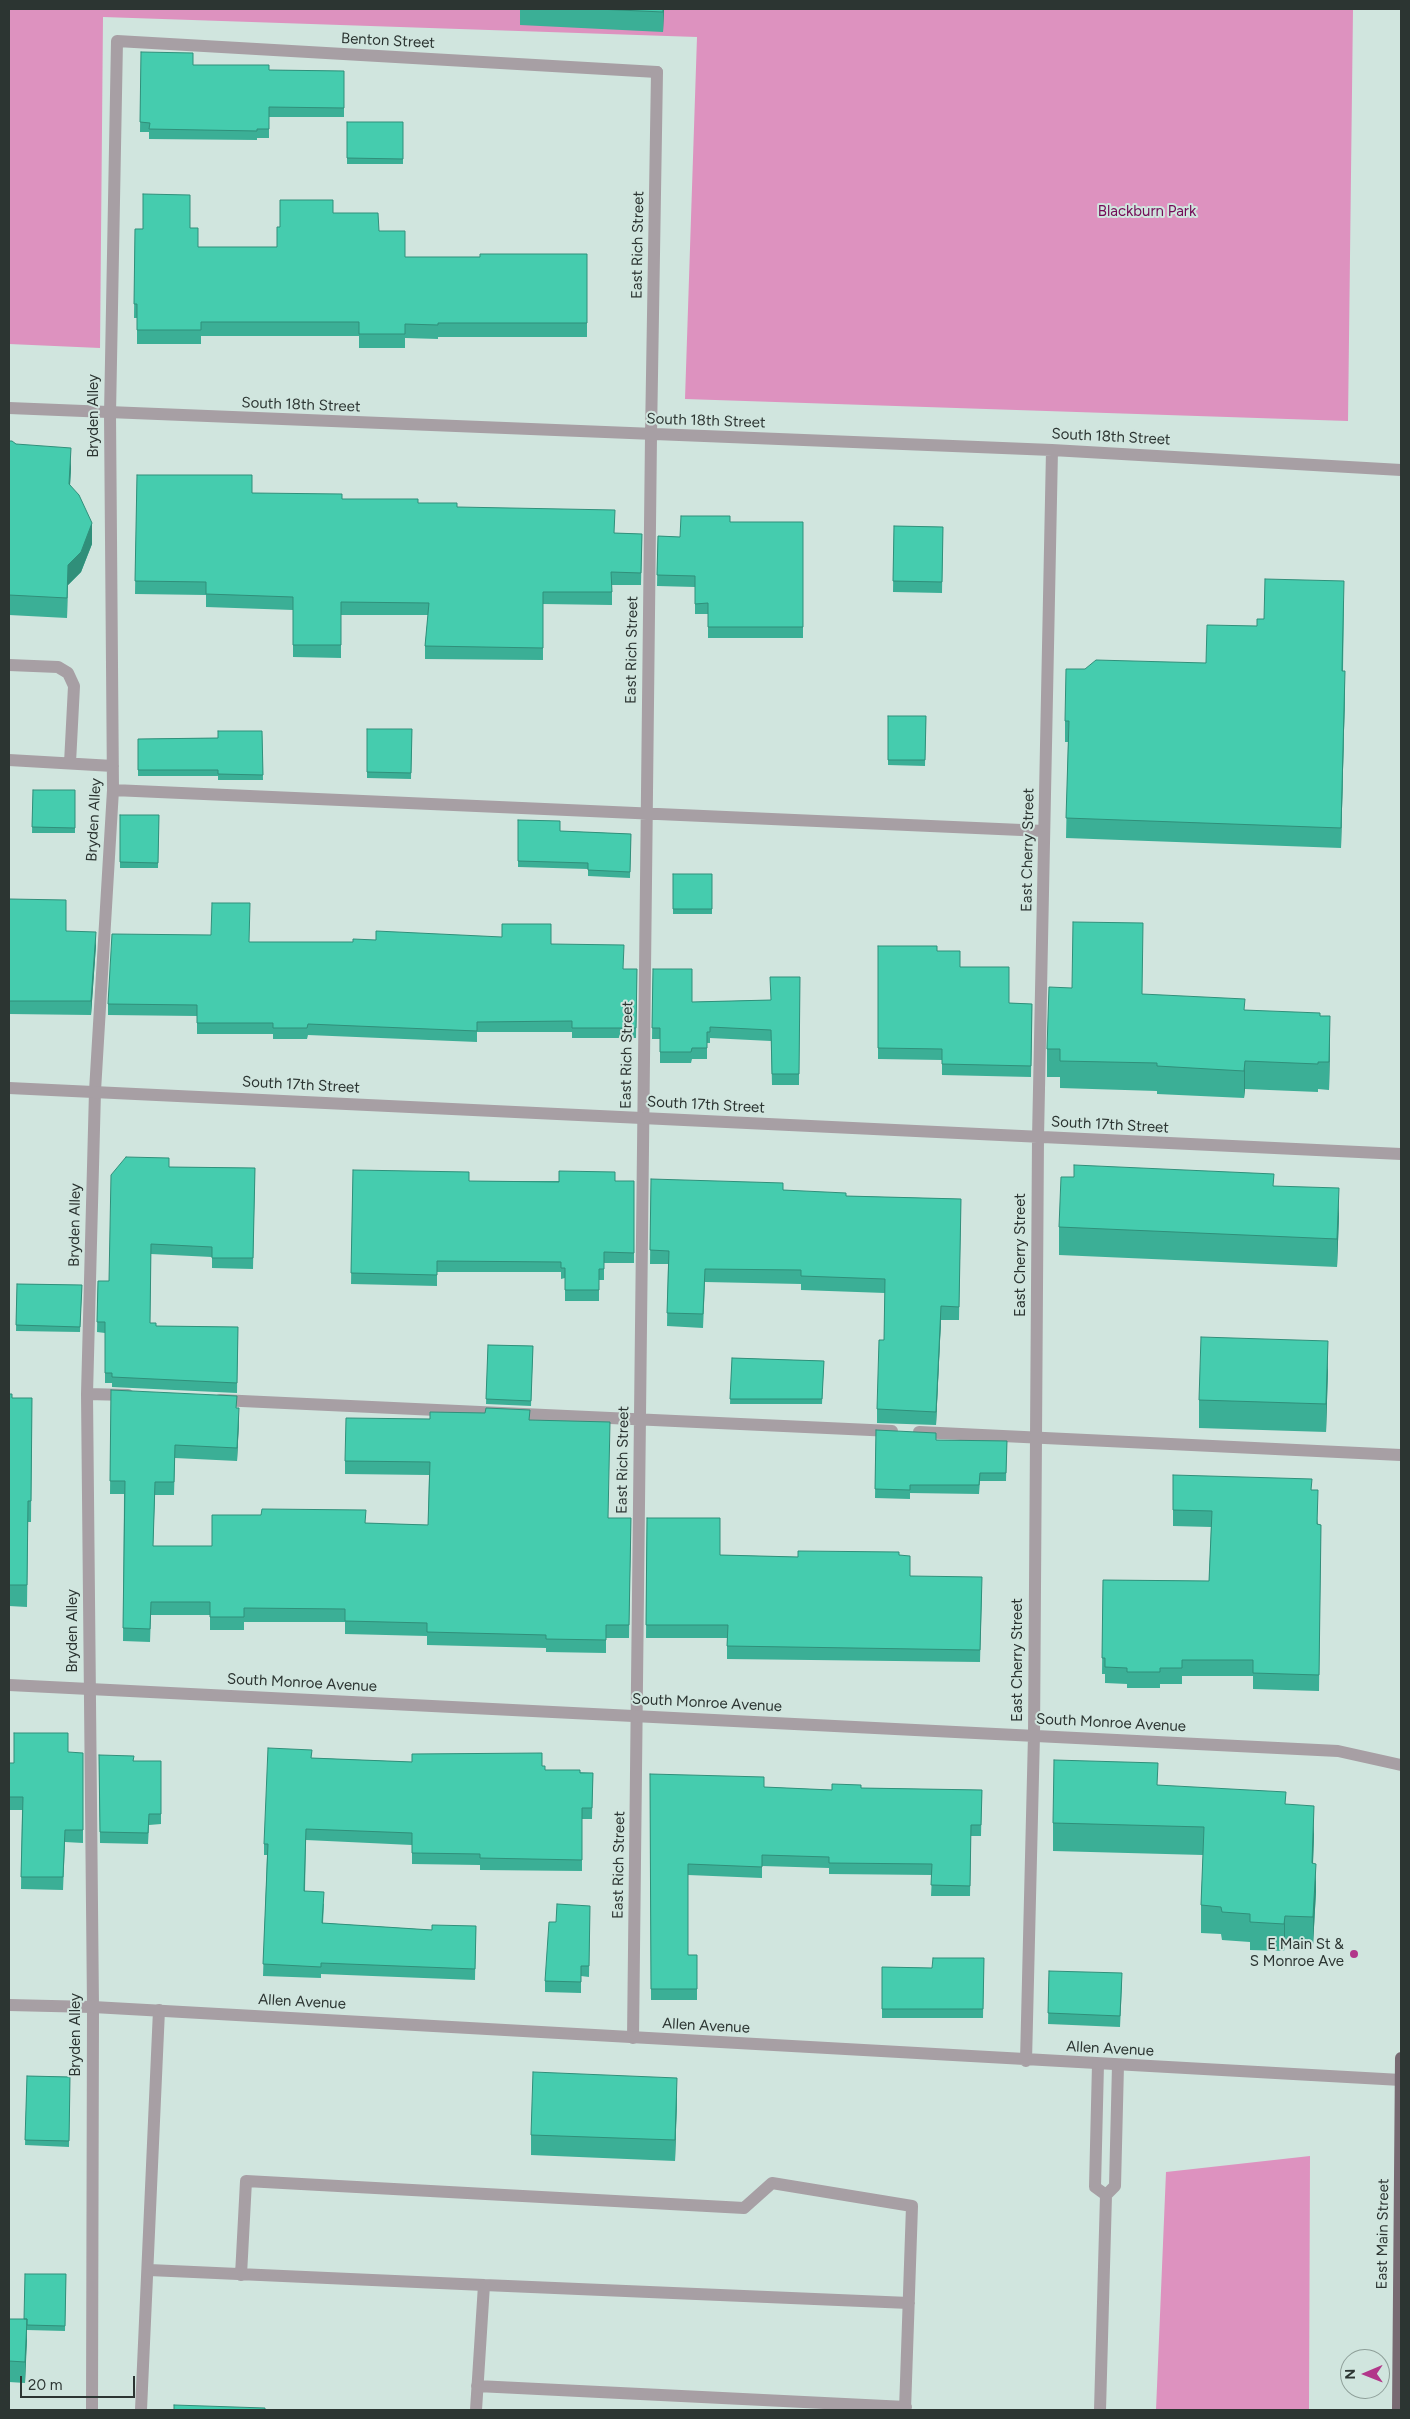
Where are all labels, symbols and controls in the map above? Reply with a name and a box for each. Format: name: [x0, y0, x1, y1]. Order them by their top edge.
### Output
street label: Benton Street: [341, 30, 435, 52]
street label: East Rich Street: [628, 191, 648, 299]
park label: Blackburn Park: [1098, 203, 1196, 221]
street label: Bryden Alley: [85, 374, 103, 458]
street label: South 18th Street: [241, 394, 361, 416]
street label: South 18th Street: [646, 410, 766, 432]
street label: South 18th Street: [1051, 425, 1171, 449]
street label: East Rich Street: [622, 596, 642, 704]
street label: Bryden Alley: [83, 778, 105, 862]
street label: East Cherry Street: [1018, 788, 1038, 912]
street label: East Rich Street: [617, 1001, 637, 1109]
street label: South 17th Street: [242, 1073, 360, 1097]
street label: South 17th Street: [647, 1093, 765, 1117]
street label: South 17th Street: [1051, 1113, 1169, 1137]
street label: Bryden Alley: [65, 1183, 85, 1267]
street label: East Cherry Street: [1012, 1193, 1030, 1317]
street label: East Rich Street: [613, 1406, 633, 1514]
street label: Bryden Alley: [64, 1589, 82, 1673]
street label: East Cherry Street: [1009, 1598, 1027, 1722]
street label: South Monroe Avenue: [227, 1670, 377, 1696]
street label: South Monroe Avenue: [632, 1690, 782, 1716]
street label: South Monroe Avenue: [1036, 1710, 1186, 1736]
street label: East Rich Street: [609, 1811, 629, 1919]
place label: E Main St & S Monroe Ave: [1250, 1936, 1344, 1971]
marker: E Main St & S Monroe Ave: [1348, 1948, 1360, 1960]
street label: Allen Avenue: [258, 1991, 346, 2013]
street label: Bryden Alley: [67, 1993, 85, 2077]
street label: Allen Avenue: [662, 2015, 750, 2037]
street label: Allen Avenue: [1066, 2038, 1154, 2060]
street label: East Main Street: [1373, 2178, 1393, 2290]
north arrow: [1340, 2349, 1390, 2399]
scale bar: [22, 2366, 138, 2398]
text: N: [1342, 2369, 1359, 2380]
text: 20 m: [28, 2376, 62, 2394]

